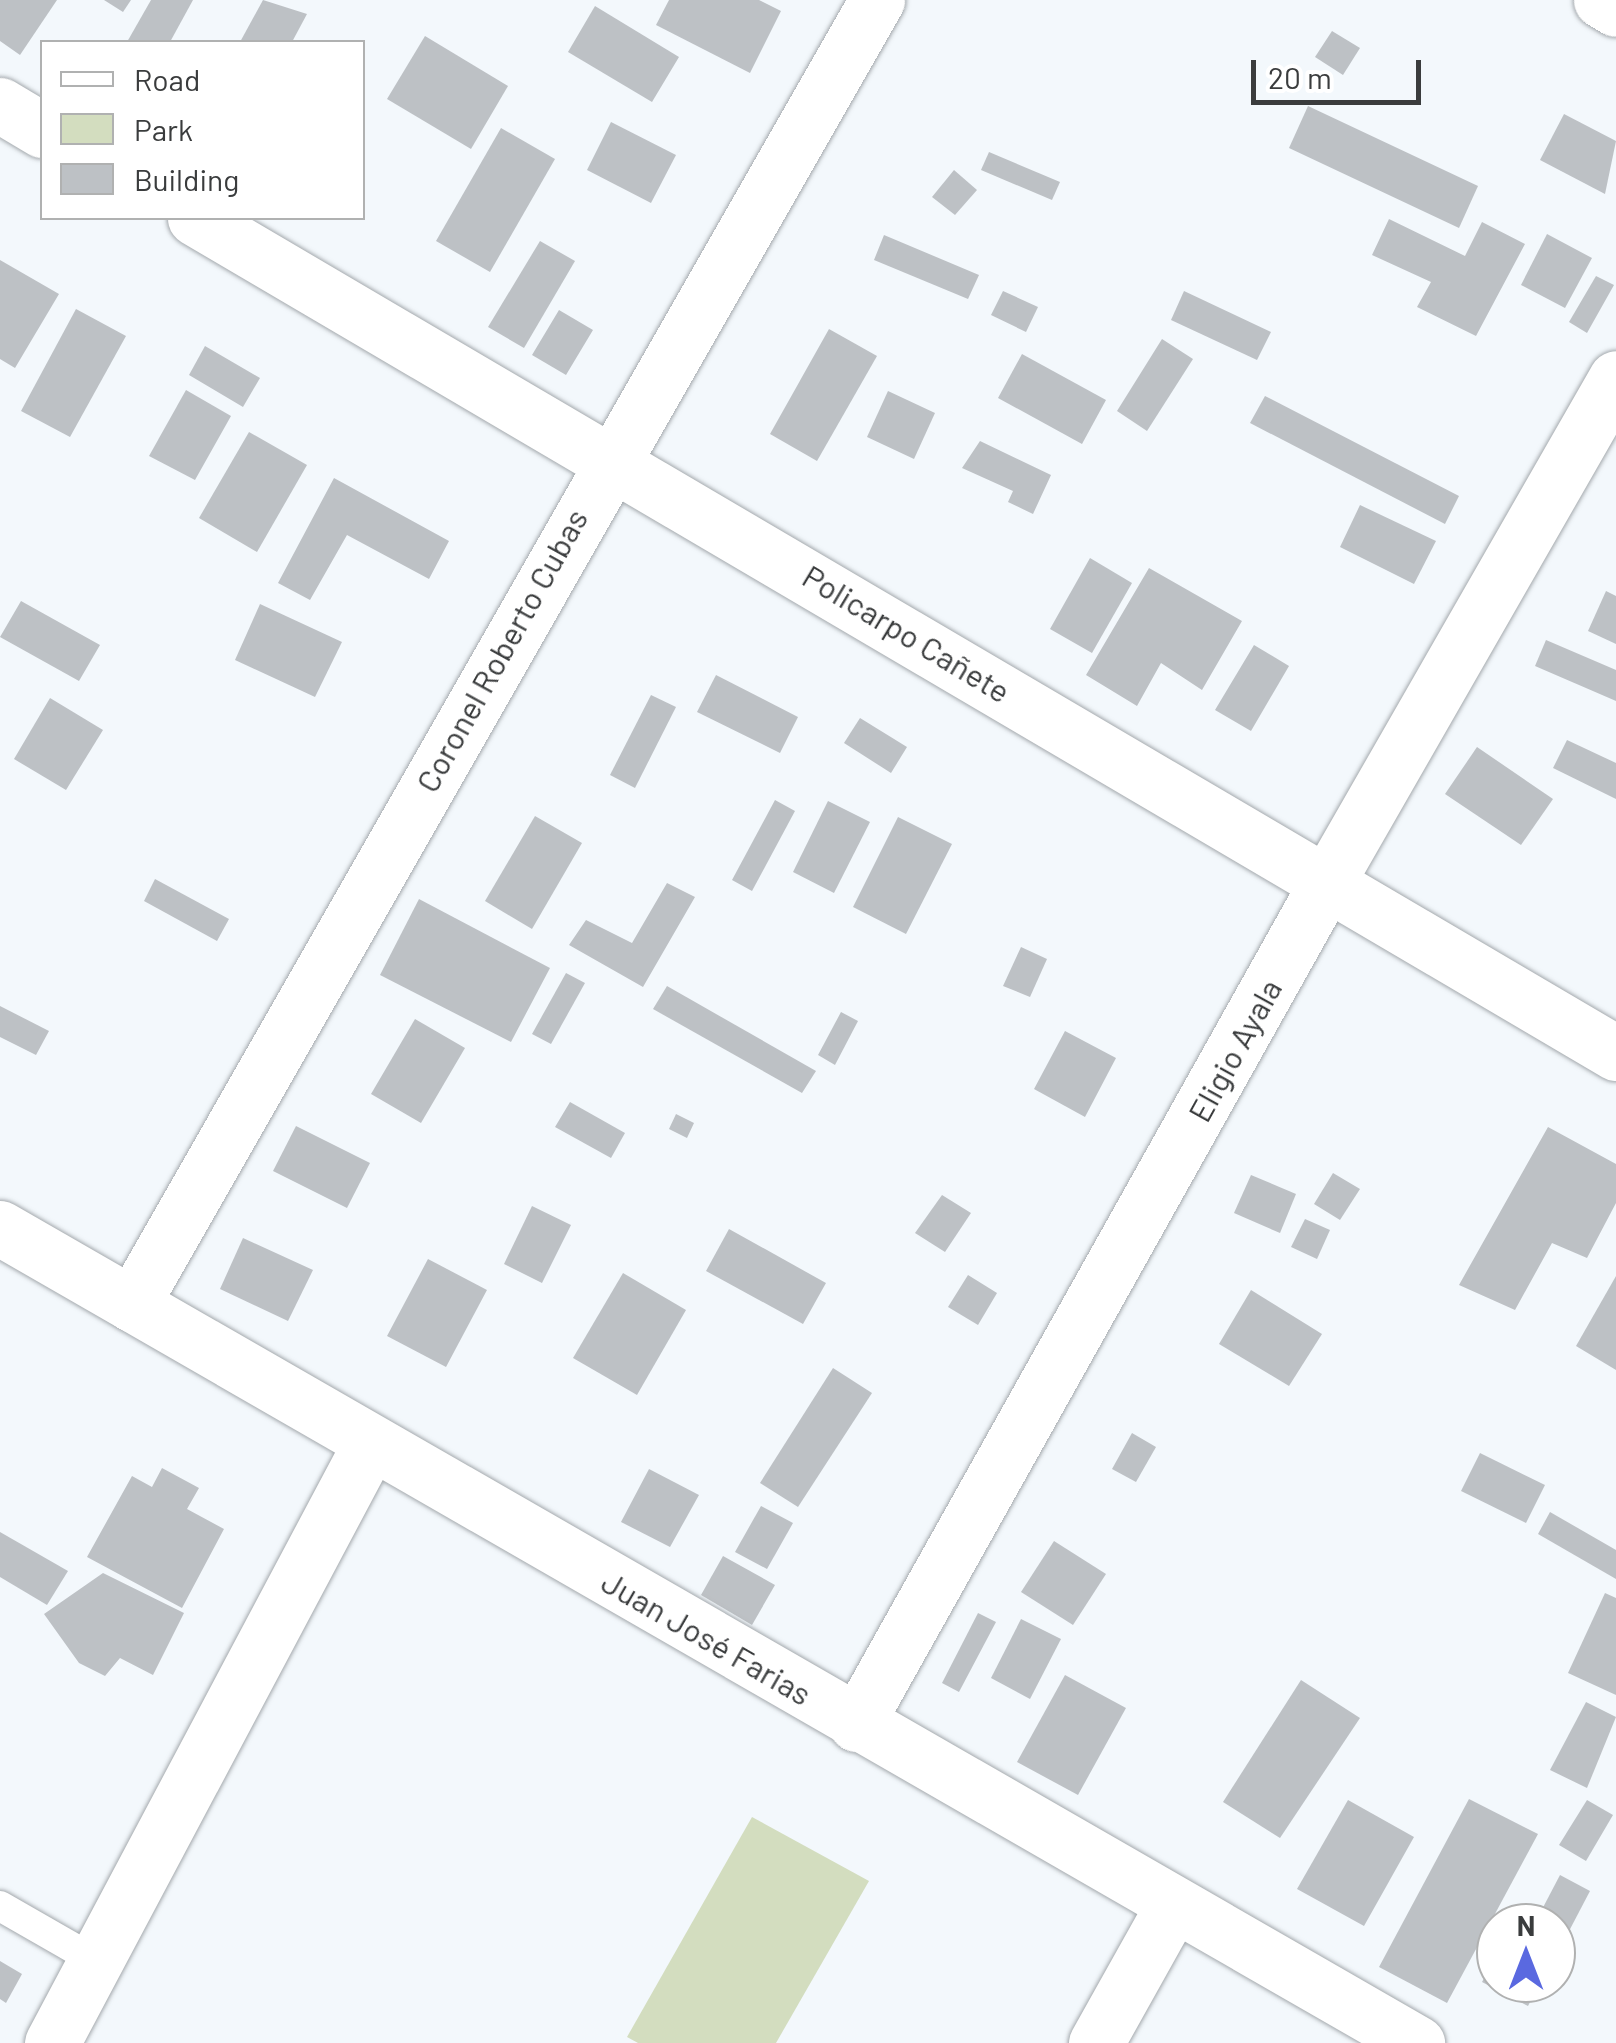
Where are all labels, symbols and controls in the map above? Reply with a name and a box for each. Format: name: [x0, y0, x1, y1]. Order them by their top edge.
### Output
legend: [40, 40, 365, 220]
scale bar: [1256, 40, 1426, 102]
text: 20 m: [1268, 59, 1332, 95]
text: Road: [134, 61, 200, 97]
text: Park: [134, 111, 193, 147]
text: Building: [134, 161, 239, 197]
street label: Coronel Roberto Cubas: [407, 502, 595, 798]
street label: Policarpo Cañete: [796, 556, 1018, 710]
street label: Eligio Ayala: [1179, 972, 1289, 1128]
street label: Juan José Farias: [595, 1562, 819, 1712]
north arrow: [1476, 1903, 1576, 2003]
text: N: [1517, 1908, 1535, 1942]

